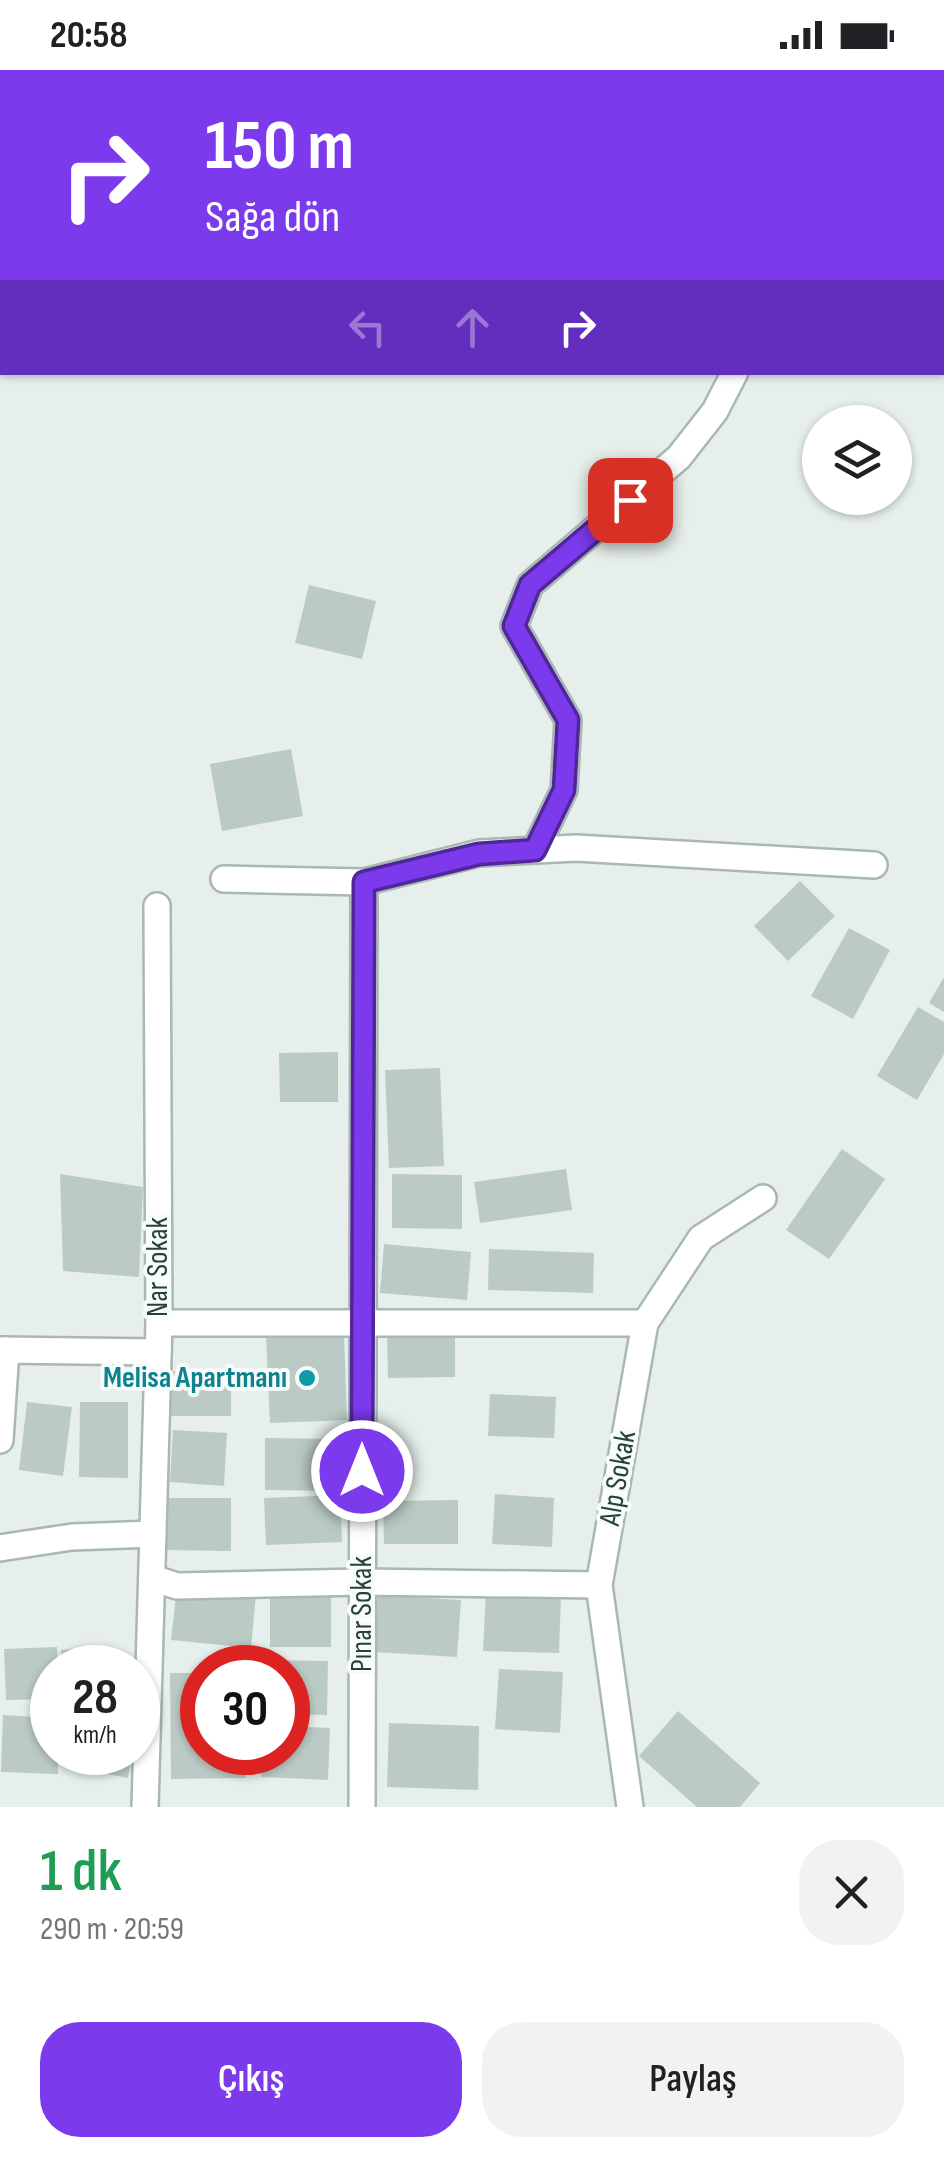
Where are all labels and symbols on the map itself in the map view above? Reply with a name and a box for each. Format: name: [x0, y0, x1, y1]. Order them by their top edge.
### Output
pin: [588, 458, 673, 543]
street label: Nar Sokak: [140, 1216, 176, 1317]
place label: Melisa Apartmanı: [103, 1360, 287, 1396]
marker: Melisa Apartmanı: [296, 1367, 318, 1389]
position arrow: [310, 1419, 414, 1523]
street label: Alp Sokak: [592, 1427, 644, 1529]
street label: Pınar Sokak: [344, 1556, 380, 1672]
speed limit sign: 30: [180, 1645, 310, 1775]

